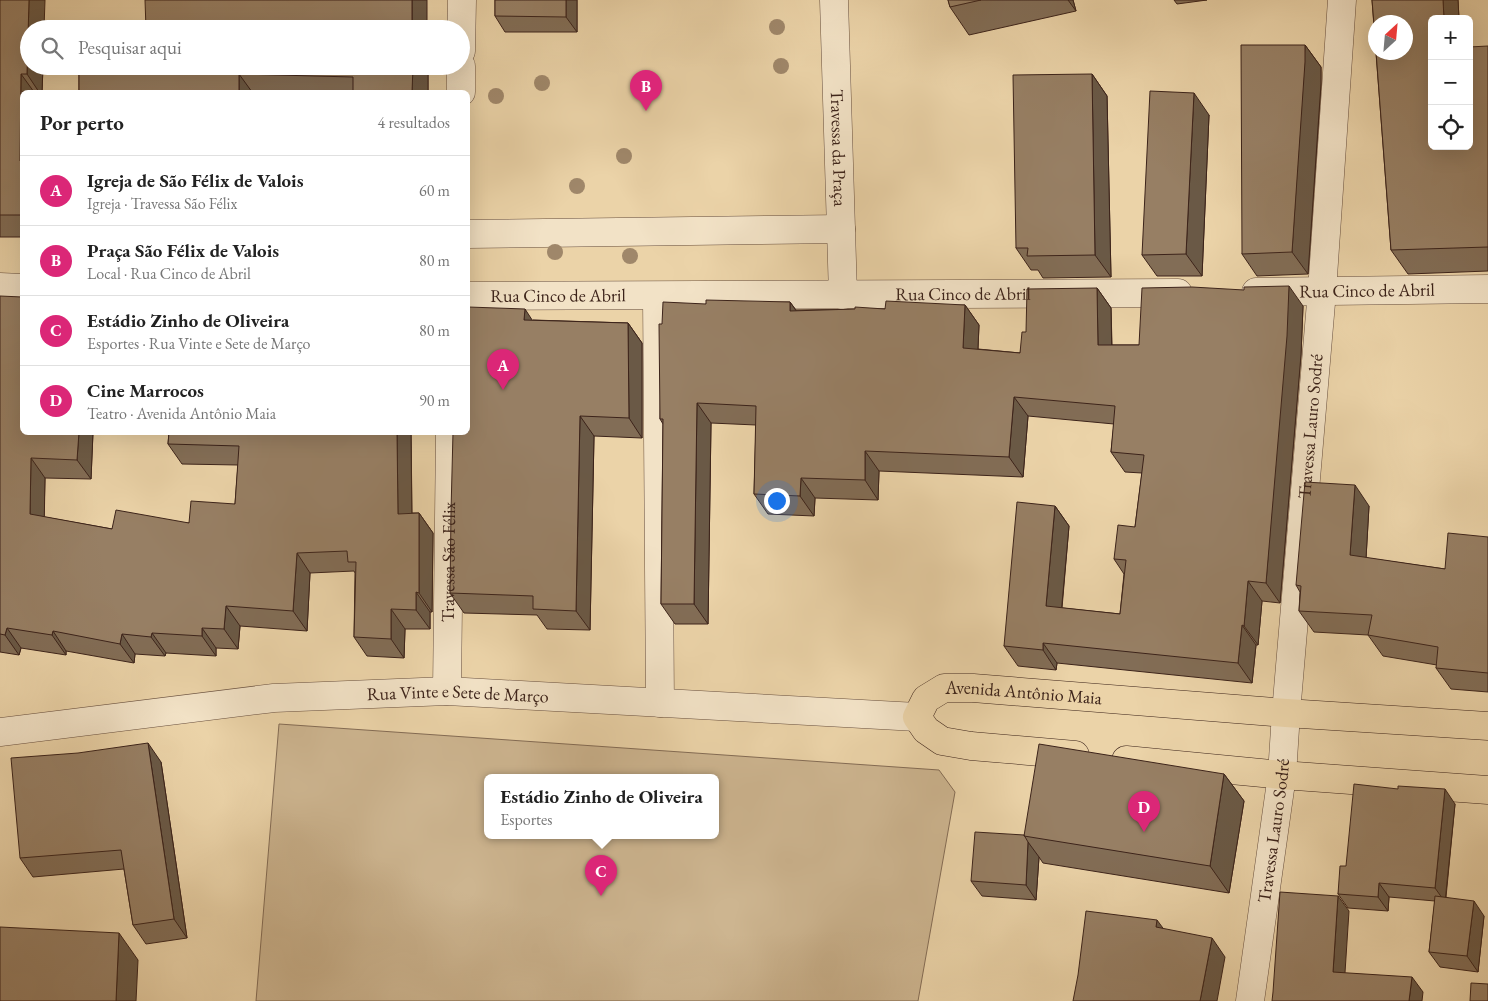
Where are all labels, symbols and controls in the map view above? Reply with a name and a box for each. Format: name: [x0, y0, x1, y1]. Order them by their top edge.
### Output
north arrow: [1368, 15, 1413, 60]
map controls: [1428, 15, 1473, 150]
button: +: [1428, 15, 1473, 60]
search box: [20, 20, 470, 75]
icon: search: [38, 34, 66, 62]
text: Pesquisar aqui: [78, 35, 182, 60]
button: −: [1428, 60, 1473, 105]
pin: B: [630, 70, 662, 111]
street label: Travessa da Praça: [826, 89, 852, 208]
button: locate: [1428, 105, 1473, 150]
text: Por perto: [40, 109, 124, 136]
text: 4 resultados: [378, 112, 450, 133]
text: Igreja de São Félix de Valois: [87, 168, 304, 193]
text: A: [50, 180, 62, 201]
text: 60 m: [419, 180, 450, 201]
text: Igreja · Travessa São Félix: [87, 193, 237, 214]
text: Praça São Félix de Valois: [87, 238, 279, 263]
text: B: [51, 250, 61, 271]
text: 80 m: [419, 250, 450, 271]
text: Local · Rua Cinco de Abril: [87, 263, 251, 284]
street label: Rua Cinco de Abril: [1299, 278, 1435, 302]
street label: Rua Cinco de Abril: [895, 282, 1031, 305]
street label: Rua Cinco de Abril: [490, 283, 626, 307]
text: Estádio Zinho de Oliveira: [87, 308, 289, 333]
text: C: [50, 320, 62, 341]
text: 80 m: [419, 320, 450, 341]
text: Esportes · Rua Vinte e Sete de Março: [87, 333, 311, 354]
pin: A: [487, 349, 519, 390]
street label: Travessa Lauro Sodré: [1292, 353, 1328, 500]
text: Cine Marrocos: [87, 378, 204, 403]
text: D: [50, 390, 62, 411]
text: 90 m: [419, 390, 450, 411]
text: Teatro · Avenida Antônio Maia: [87, 403, 276, 424]
your location: [764, 488, 790, 514]
street label: Travessa São Félix: [436, 501, 460, 622]
street label: Avenida Antônio Maia: [944, 676, 1104, 709]
street label: Rua Vinte e Sete de Março: [366, 679, 549, 708]
street label: Travessa Lauro Sodré: [1252, 758, 1294, 904]
popup: [484, 774, 719, 839]
text: Estádio Zinho de Oliveira: [500, 784, 703, 809]
pin: D: [1128, 791, 1160, 832]
text: Esportes: [500, 809, 553, 830]
pin: C: [585, 855, 617, 896]

